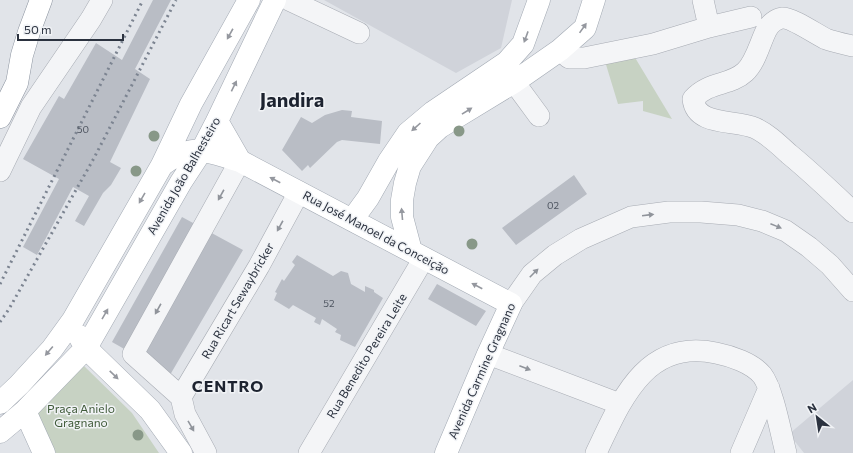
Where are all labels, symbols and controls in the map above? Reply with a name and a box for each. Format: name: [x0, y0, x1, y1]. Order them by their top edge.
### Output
scale bar: [18, 16, 123, 42]
text: 50 m: [24, 22, 52, 36]
one-way arrow: [580, 22, 587, 33]
one-way arrow: [227, 28, 233, 40]
one-way arrow: [523, 31, 529, 43]
one-way arrow: [231, 80, 237, 91]
district label: Jandira: [260, 87, 324, 111]
one-way arrow: [461, 107, 473, 114]
street label: Avenida João Balhesteiro: [144, 114, 223, 237]
one-way arrow: [411, 122, 421, 131]
house number: 50: [77, 123, 89, 135]
one-way arrow: [270, 176, 281, 183]
street label: Rua José Manoel da Conceição: [300, 188, 452, 278]
one-way arrow: [217, 189, 224, 201]
one-way arrow: [139, 193, 146, 204]
house number: 02: [547, 199, 559, 211]
one-way arrow: [399, 207, 406, 220]
one-way arrow: [642, 212, 654, 218]
one-way arrow: [277, 221, 284, 232]
one-way arrow: [771, 224, 783, 230]
street label: Rua Ricart Sewaybricker: [198, 240, 276, 361]
one-way arrow: [529, 268, 539, 278]
one-way arrow: [471, 283, 483, 289]
street label: Rua Benedito Pereira Leite: [323, 291, 409, 420]
house number: 52: [323, 297, 335, 309]
street label: Avenida Carmine Gragnano: [445, 300, 517, 441]
one-way arrow: [155, 303, 161, 315]
one-way arrow: [102, 308, 109, 320]
one-way arrow: [45, 346, 54, 357]
one-way arrow: [519, 365, 531, 371]
one-way arrow: [109, 370, 119, 380]
district label: CENTRO: [192, 376, 264, 395]
north arrow: [797, 397, 837, 437]
text: N: [805, 400, 819, 416]
park label: Praça Anielo Gragnano: [47, 401, 115, 429]
one-way arrow: [188, 420, 194, 432]

